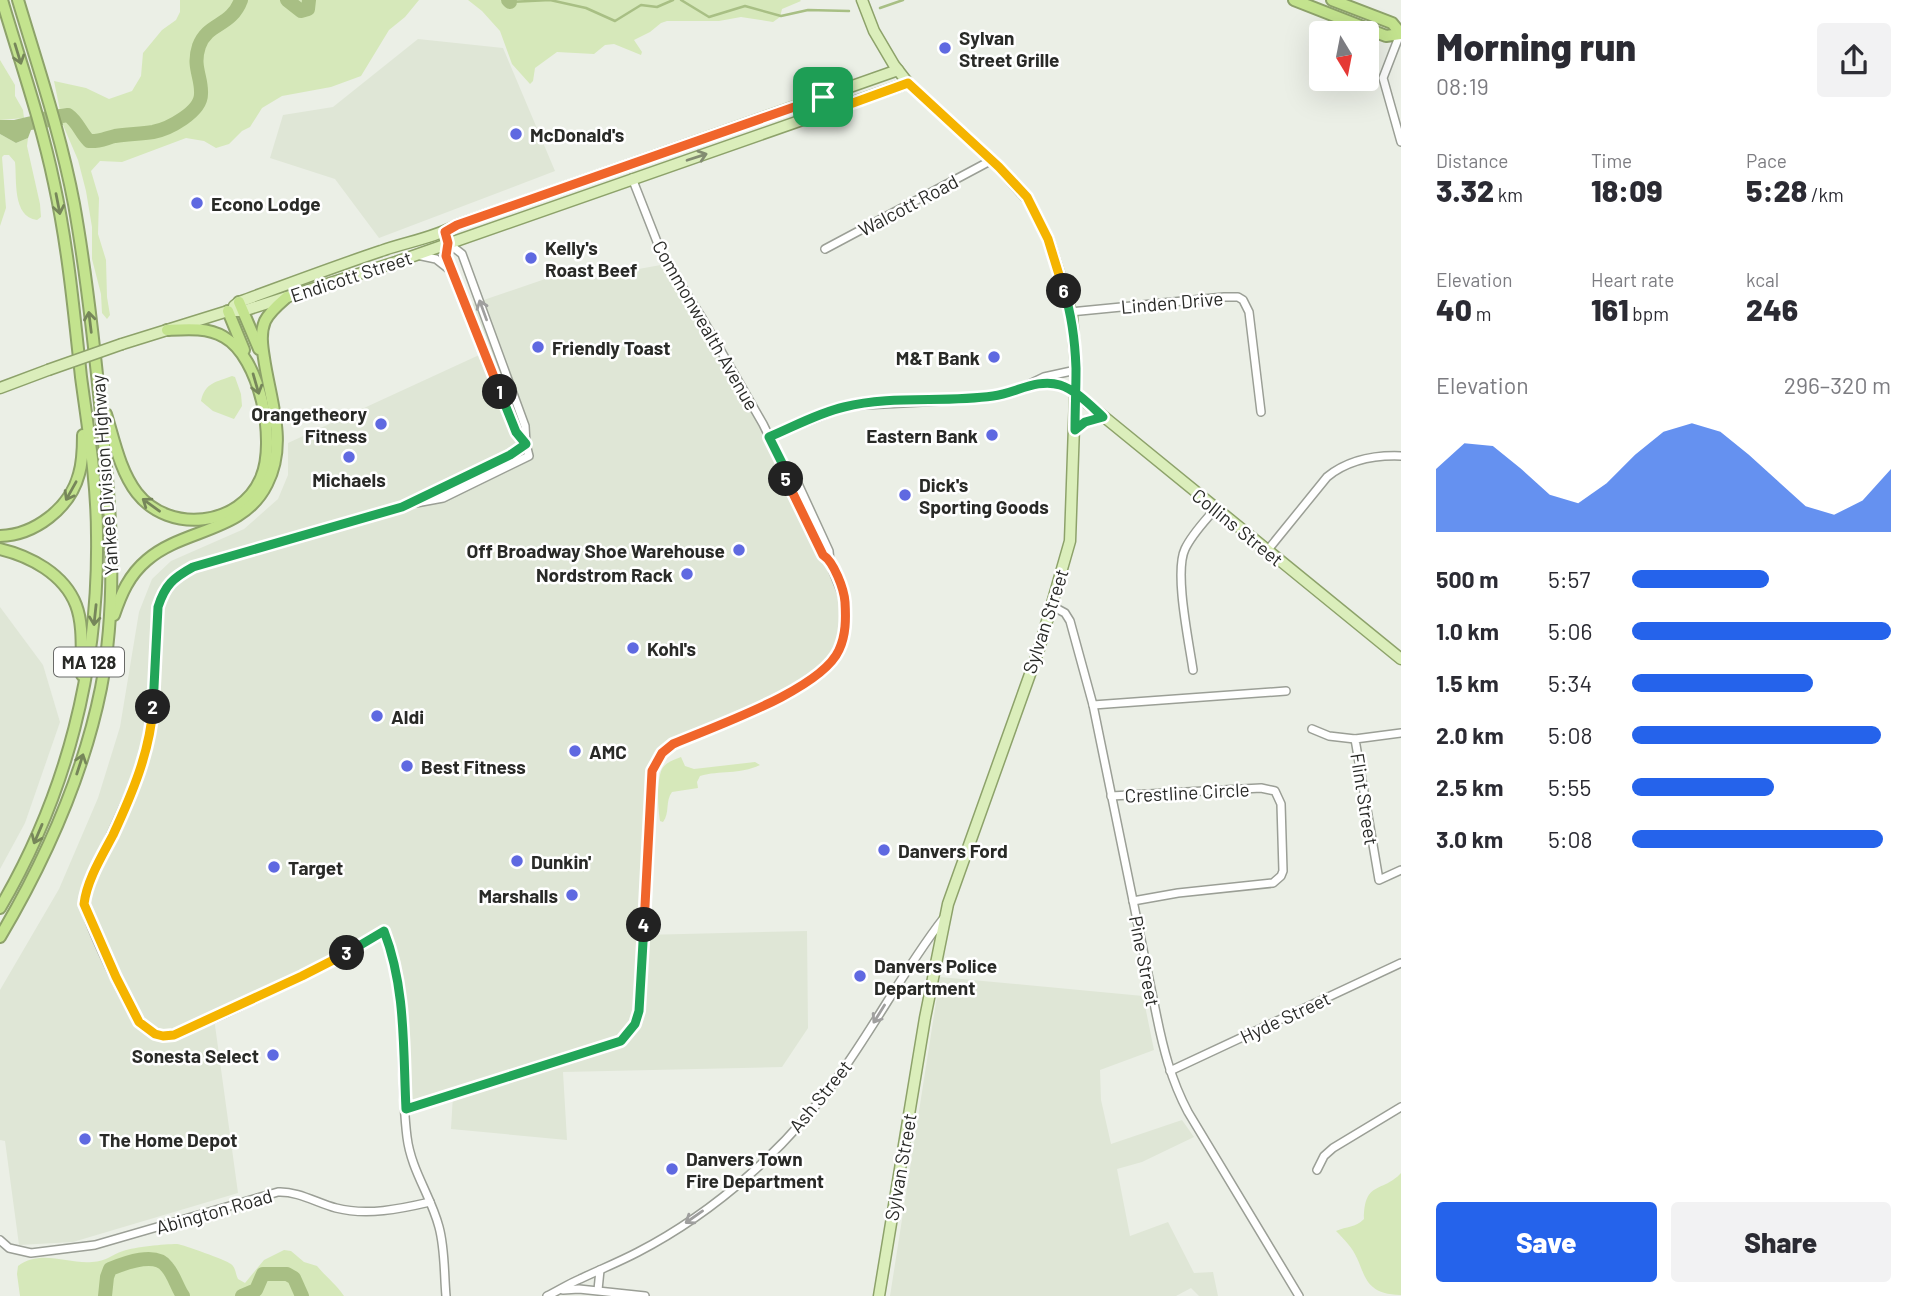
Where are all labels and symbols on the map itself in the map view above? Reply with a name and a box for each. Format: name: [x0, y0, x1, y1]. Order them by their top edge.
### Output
north arrow: [1309, 21, 1379, 91]
place label: Sylvan Street Grille: [959, 26, 1060, 71]
marker: Sylvan Street Grille: [937, 40, 953, 56]
one-way arrow: [13, 43, 26, 65]
pin: [793, 67, 853, 127]
place label: McDonald's: [530, 123, 624, 146]
marker: McDonald's: [508, 126, 524, 142]
one-way arrow: [686, 149, 708, 162]
street label: Walcott Road: [854, 169, 962, 241]
one-way arrow: [52, 192, 66, 215]
place label: Econo Lodge: [211, 192, 321, 215]
marker: Econo Lodge: [189, 195, 205, 211]
place label: Kelly's Roast Beef: [545, 236, 637, 281]
street label: Commonwealth Avenue: [648, 236, 764, 414]
street label: Endicott Street: [287, 246, 415, 306]
marker: Kelly's Roast Beef: [523, 250, 539, 266]
pin: 6: [1046, 274, 1082, 308]
street label: Linden Drive: [1120, 286, 1224, 318]
one-way arrow: [476, 300, 488, 322]
one-way arrow: [84, 311, 97, 334]
place label: Friendly Toast: [552, 336, 671, 359]
marker: Friendly Toast: [530, 339, 546, 355]
place label: M&T Bank: [896, 346, 980, 369]
marker: M&T Bank: [986, 349, 1002, 365]
one-way arrow: [250, 372, 263, 394]
street label: Yankee Division Highway: [85, 374, 122, 576]
pin: 1: [482, 374, 518, 410]
place label: Orangetheory Fitness: [251, 402, 367, 447]
marker: Orangetheory Fitness: [373, 416, 389, 432]
place label: Eastern Bank: [866, 424, 978, 447]
marker: Eastern Bank: [984, 427, 1000, 443]
marker: Michaels: [341, 449, 357, 465]
pin: 5: [768, 462, 804, 496]
place label: Michaels: [312, 468, 386, 491]
place label: Dick's Sporting Goods: [919, 473, 1049, 518]
one-way arrow: [64, 480, 78, 501]
street label: Collins Street: [1188, 483, 1288, 571]
marker: Dick's Sporting Goods: [897, 487, 913, 503]
one-way arrow: [142, 498, 161, 512]
place label: Off Broadway Shoe Warehouse: [466, 539, 725, 562]
marker: Off Broadway Shoe Warehouse: [731, 542, 747, 558]
place label: Nordstrom Rack: [536, 563, 673, 586]
marker: Nordstrom Rack: [679, 566, 695, 582]
street label: Sylvan Street: [1017, 566, 1073, 676]
one-way arrow: [88, 603, 101, 626]
place label: Kohl's: [647, 637, 696, 660]
marker: Kohl's: [625, 640, 641, 656]
road number: MA 128: [54, 648, 124, 676]
pin: 2: [136, 690, 170, 724]
place label: Aldi: [391, 705, 424, 728]
marker: Aldi: [369, 708, 385, 724]
place label: AMC: [589, 740, 627, 763]
marker: AMC: [567, 743, 583, 759]
street label: Flint Street: [1346, 751, 1384, 847]
one-way arrow: [75, 753, 88, 775]
place label: Best Fitness: [421, 755, 526, 778]
marker: Best Fitness: [399, 758, 415, 774]
street label: Crestline Circle: [1124, 777, 1250, 807]
one-way arrow: [31, 823, 44, 844]
place label: Danvers Ford: [898, 839, 1008, 862]
marker: Danvers Ford: [876, 842, 892, 858]
place label: Dunkin': [531, 850, 591, 873]
marker: Dunkin': [509, 853, 525, 869]
place label: Target: [288, 856, 343, 879]
marker: Target: [266, 859, 282, 875]
place label: Marshalls: [478, 884, 558, 907]
marker: Marshalls: [564, 887, 580, 903]
pin: 4: [626, 908, 662, 942]
street label: Pine Street: [1125, 914, 1165, 1008]
pin: 3: [330, 936, 364, 970]
place label: Danvers Police Department: [874, 954, 997, 999]
marker: Danvers Police Department: [852, 968, 868, 984]
street label: Hyde Street: [1236, 986, 1334, 1048]
one-way arrow: [871, 1004, 885, 1024]
place label: Sonesta Select: [132, 1044, 259, 1067]
marker: Sonesta Select: [265, 1047, 281, 1063]
street label: Ash Street: [784, 1055, 856, 1137]
street label: Sylvan Street: [879, 1111, 921, 1223]
place label: The Home Depot: [99, 1128, 238, 1151]
marker: The Home Depot: [77, 1131, 93, 1147]
place label: Danvers Town Fire Department: [686, 1147, 824, 1192]
marker: Danvers Town Fire Department: [664, 1161, 680, 1177]
street label: Abington Road: [153, 1183, 275, 1239]
one-way arrow: [685, 1210, 704, 1224]

